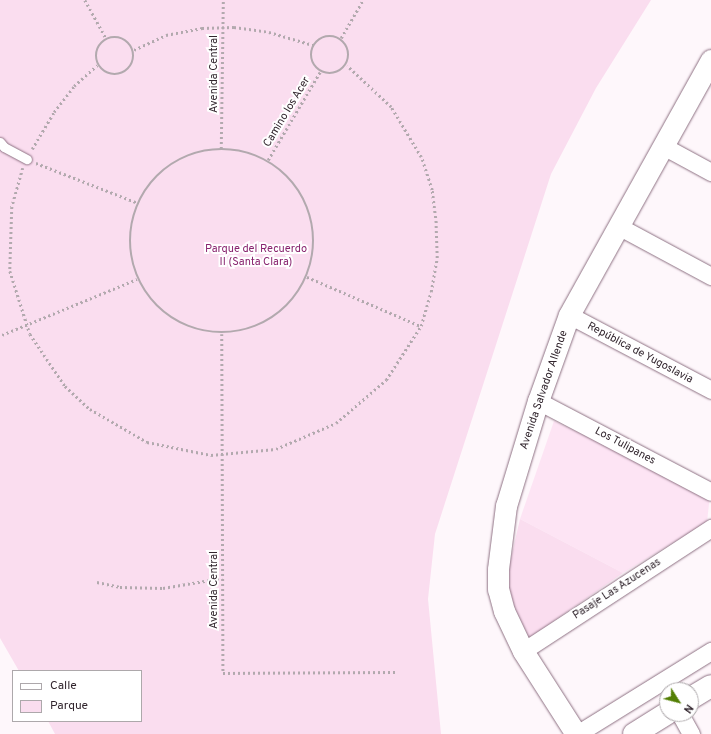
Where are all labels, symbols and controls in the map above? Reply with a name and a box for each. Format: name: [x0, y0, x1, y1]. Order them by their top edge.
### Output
street label: Avenida Central: [207, 35, 221, 113]
street label: Camino los Acer: [261, 74, 313, 150]
park label: Parque del Recuerdo II (Santa Clara): [205, 243, 307, 269]
street label: República de Yugoslavia: [585, 319, 695, 387]
street label: Avenida Salvador Allende: [517, 329, 571, 451]
street label: Los Tulipanes: [592, 424, 658, 468]
street label: Avenida Central: [207, 551, 221, 629]
street label: Pasaje Las Azucenas: [570, 556, 664, 622]
legend: [12, 670, 142, 722]
text: Calle: [50, 678, 77, 694]
north arrow: [659, 682, 699, 722]
text: Parque: [50, 698, 88, 714]
text: N: [680, 701, 696, 716]

